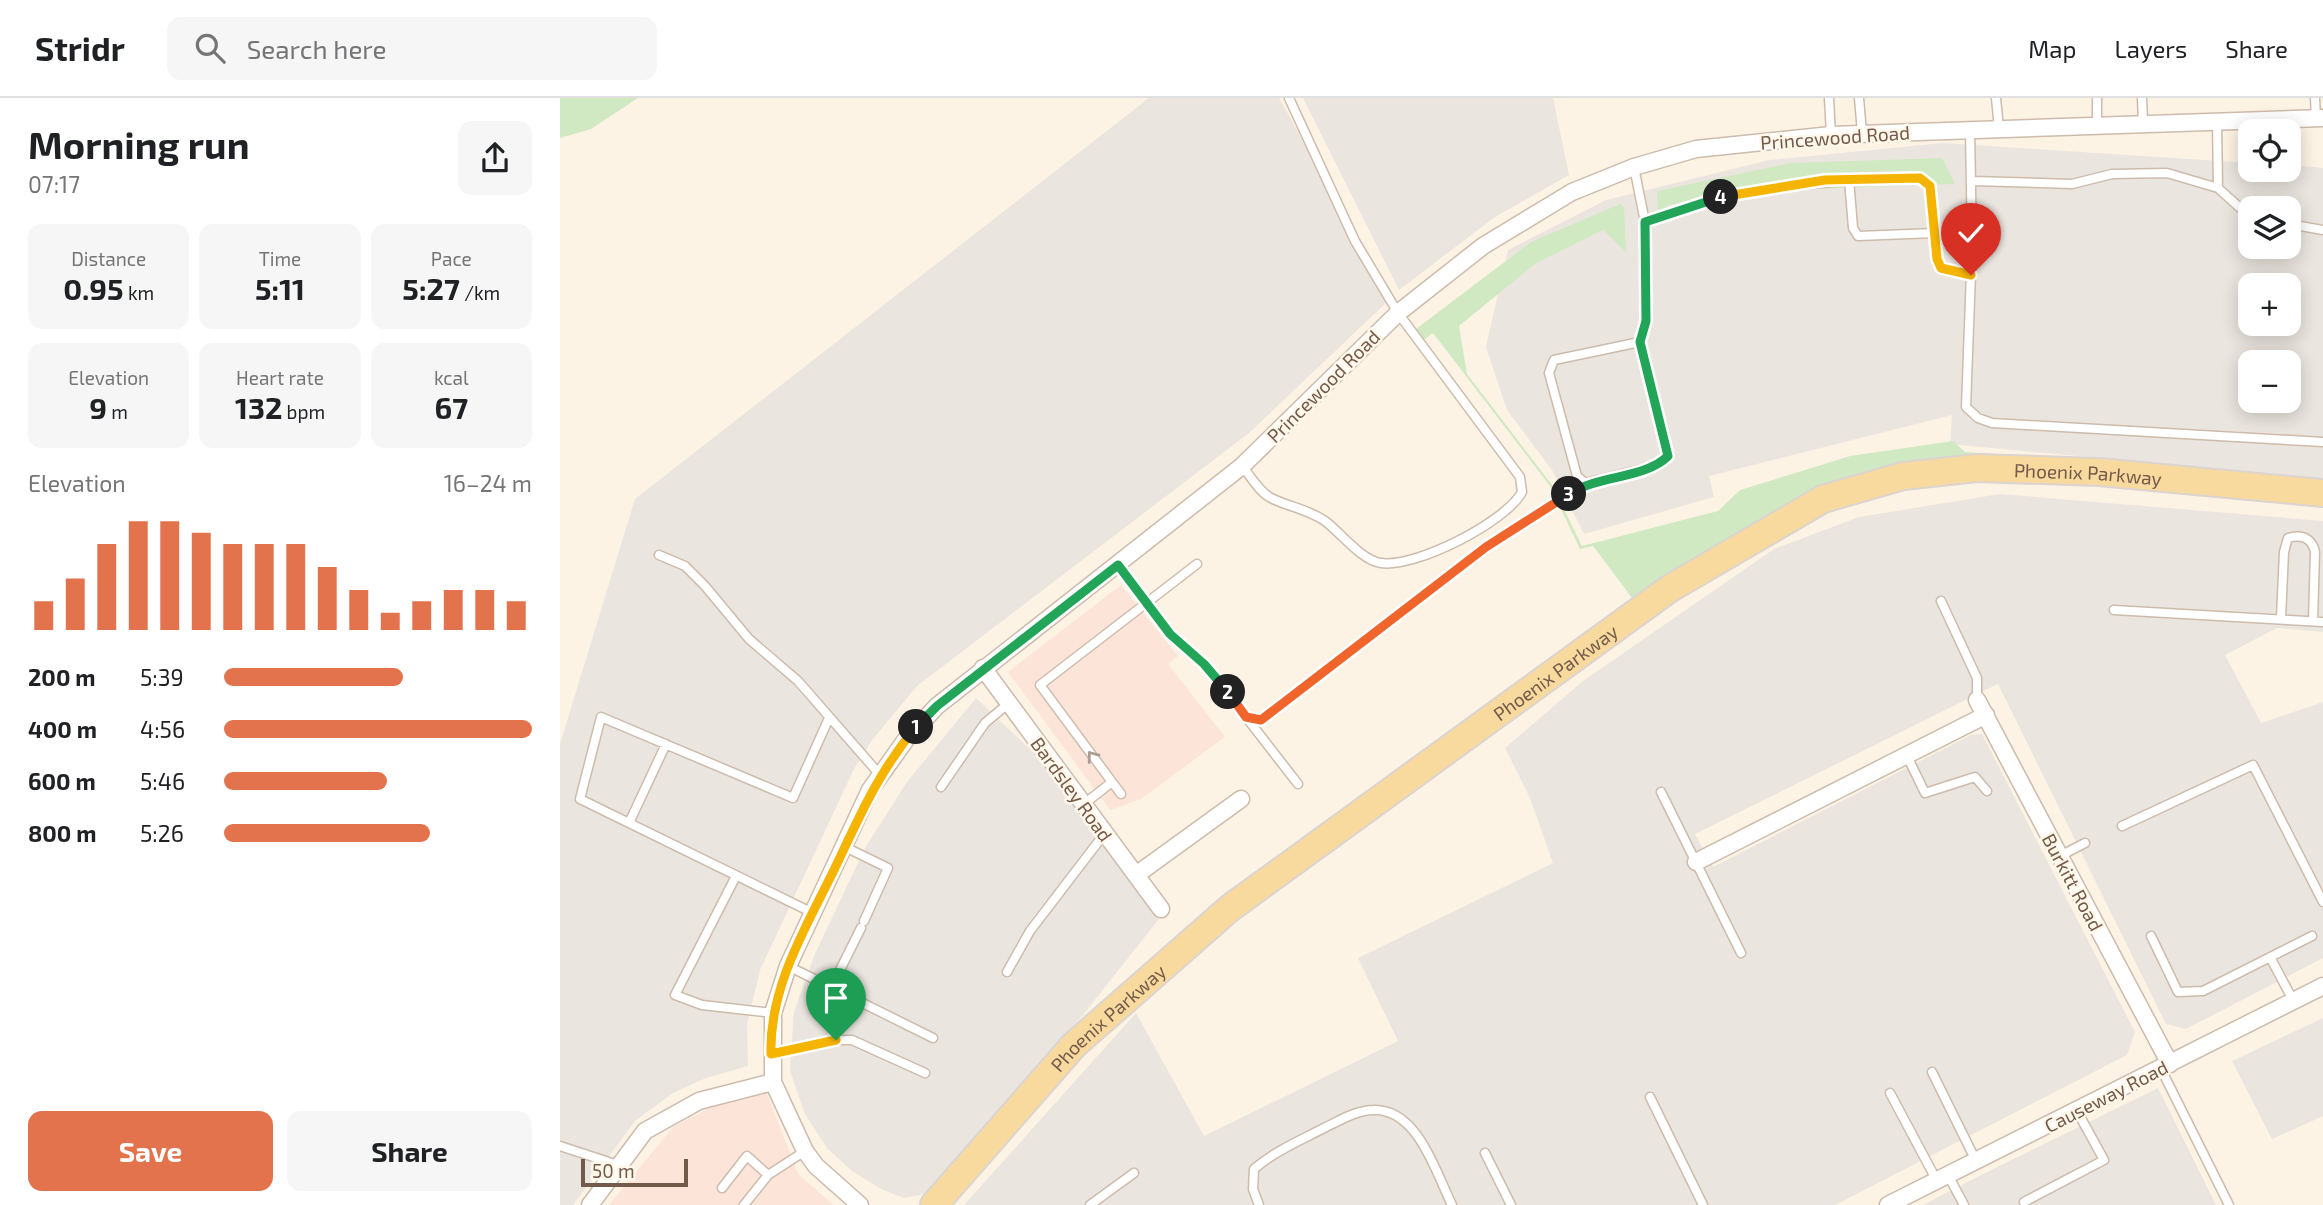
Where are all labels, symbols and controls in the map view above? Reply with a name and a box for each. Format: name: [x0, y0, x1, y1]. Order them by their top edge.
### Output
search box: [167, 17, 657, 80]
text: Stridr: [35, 28, 125, 68]
icon: search: [191, 29, 229, 67]
text: Search here: [247, 33, 386, 64]
text: Map: [2028, 34, 2076, 63]
text: Layers: [2114, 34, 2187, 63]
text: Share: [2225, 34, 2288, 63]
map controls: [2238, 119, 2301, 413]
button: locate: [2238, 119, 2301, 182]
street label: Princewood Road: [1759, 120, 1911, 154]
text: Morning run: [28, 121, 249, 167]
button: share: [458, 121, 532, 195]
text: 07:17: [28, 170, 80, 198]
pin: 4: [1704, 180, 1738, 214]
text: 4: [1714, 185, 1727, 208]
button: layers: [2238, 196, 2301, 259]
pin: [1941, 203, 2001, 275]
icon: check: [1952, 214, 1990, 252]
text: Distance: [71, 247, 146, 270]
text: Time: [259, 247, 301, 270]
text: Pace: [431, 247, 472, 270]
text: 0.95: [63, 270, 124, 306]
text: 5:11: [255, 270, 305, 306]
text: 5:27: [402, 270, 460, 306]
button: +: [2238, 273, 2301, 336]
text: km: [124, 281, 154, 304]
text: /km: [460, 281, 500, 304]
street label: Princewood Road: [1262, 325, 1384, 447]
button: −: [2238, 350, 2301, 413]
text: Elevation: [68, 366, 149, 389]
text: Heart rate: [236, 366, 324, 389]
text: kcal: [434, 366, 469, 389]
text: 9: [89, 389, 107, 425]
text: 132: [235, 389, 282, 425]
text: 67: [435, 389, 468, 425]
text: m: [107, 400, 128, 423]
text: bpm: [282, 400, 325, 423]
street label: Phoenix Parkway: [2014, 458, 2163, 489]
text: Elevation: [28, 469, 126, 497]
text: 16–24 m: [444, 469, 532, 497]
pin: 3: [1552, 476, 1586, 512]
text: 3: [1563, 482, 1574, 505]
street label: Phoenix Parkway: [1488, 619, 1622, 725]
text: 200 m: [28, 663, 96, 691]
text: 5:39: [140, 663, 184, 691]
pin: 2: [1210, 674, 1246, 710]
text: 2: [1222, 680, 1233, 703]
pin: 1: [898, 710, 934, 744]
text: 400 m: [28, 715, 97, 743]
text: 4:56: [140, 715, 185, 743]
text: 1: [911, 715, 920, 738]
street label: Bardsley Road: [1026, 732, 1118, 846]
one-way arrow: [1088, 751, 1101, 763]
text: 600 m: [28, 767, 96, 795]
text: 5:46: [140, 767, 185, 795]
text: 800 m: [28, 819, 97, 847]
text: 5:26: [140, 819, 184, 847]
street label: Burkitt Road: [2038, 829, 2108, 935]
street label: Phoenix Parkway: [1045, 959, 1170, 1076]
pin: [806, 968, 866, 1040]
icon: arrive: [817, 979, 855, 1017]
street label: Causeway Road: [2040, 1055, 2172, 1137]
button: Save: [28, 1111, 273, 1191]
button: Share: [287, 1111, 532, 1191]
scale bar: [581, 1156, 688, 1188]
text: 50 m: [592, 1159, 635, 1182]

